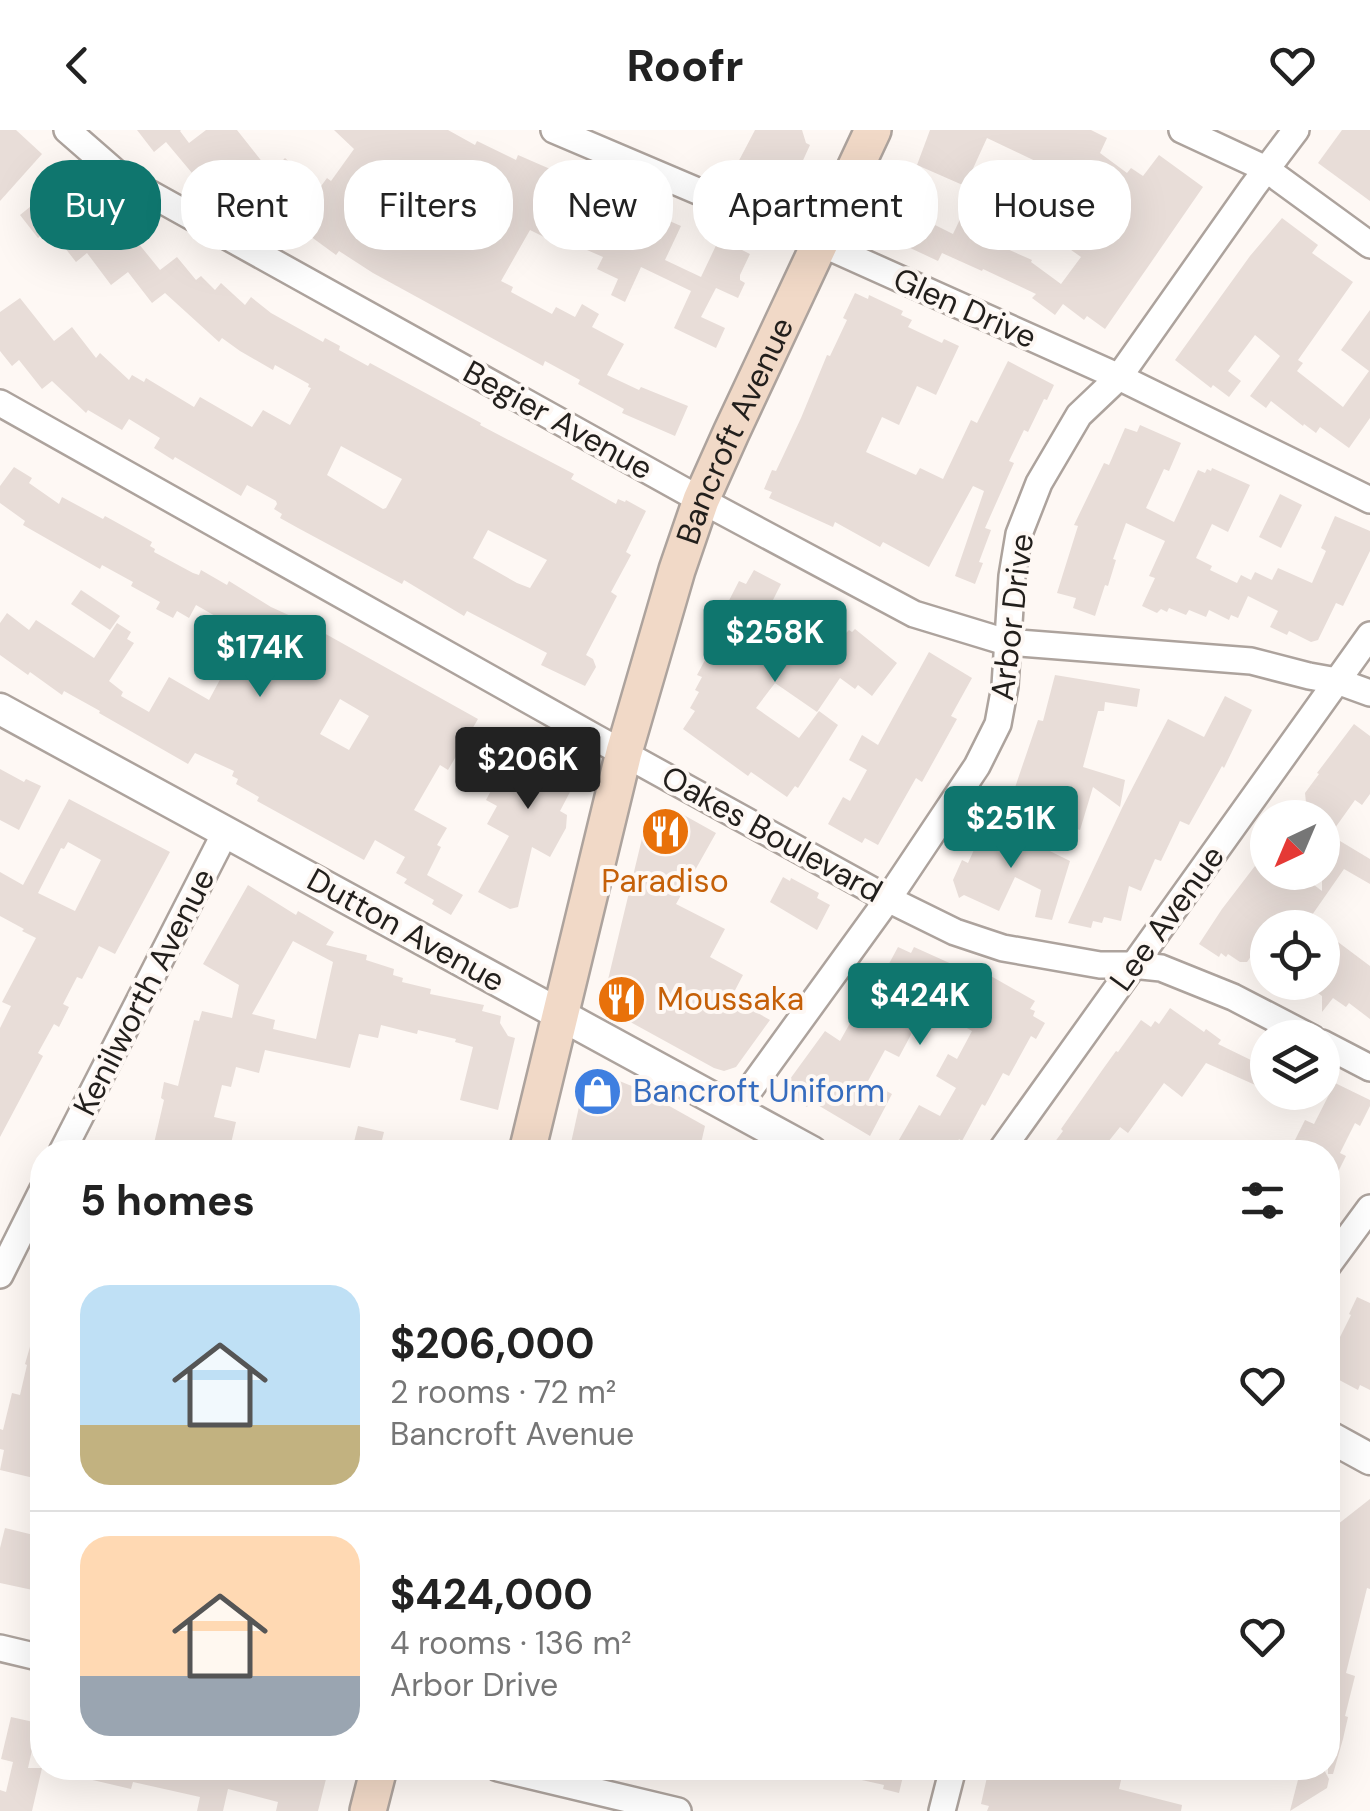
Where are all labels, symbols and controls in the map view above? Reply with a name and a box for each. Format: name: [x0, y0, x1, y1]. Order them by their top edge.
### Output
text: Roofr: [626, 36, 744, 95]
icon: back: [50, 38, 105, 93]
icon: heart: [1265, 38, 1320, 93]
chip: Buy: [30, 160, 161, 250]
chip: Rent: [181, 160, 324, 250]
chip: Filters: [344, 160, 513, 250]
chip: New: [533, 160, 673, 250]
chip: Apartment: [693, 160, 938, 250]
chip: House: [958, 160, 1131, 250]
street label: Glen Drive: [887, 258, 1043, 358]
street label: Bancroft Avenue: [666, 310, 803, 550]
street label: Begier Avenue: [456, 351, 660, 489]
street label: Arbor Drive: [981, 531, 1043, 703]
pin: $258K: [705, 600, 845, 685]
text: $258K: [726, 611, 824, 653]
pin: $174K: [190, 615, 330, 700]
text: $174K: [216, 626, 304, 668]
pin: $206K: [458, 727, 598, 812]
text: $206K: [477, 738, 579, 780]
street label: Oakes Boulevard: [654, 756, 890, 912]
pin: $251K: [941, 786, 1081, 871]
text: $251K: [966, 797, 1056, 839]
north arrow: [1250, 800, 1340, 890]
map controls: [1250, 800, 1340, 1110]
restaurant icon: Paradiso: [639, 805, 691, 857]
street label: Lee Avenue: [1100, 837, 1234, 999]
street label: Dutton Avenue: [300, 858, 512, 1002]
place label: Paradiso: [601, 860, 729, 902]
street label: Kenilworth Avenue: [64, 861, 224, 1123]
button: locate: [1250, 910, 1340, 1000]
pin: $424K: [850, 963, 990, 1048]
restaurant icon: Moussaka: [596, 973, 648, 1025]
text: $424K: [870, 974, 970, 1016]
place label: Moussaka: [657, 978, 804, 1020]
button: layers: [1250, 1020, 1340, 1110]
shop icon: Bancroft Uniform: [572, 1065, 624, 1117]
place label: Bancroft Uniform: [633, 1070, 885, 1112]
text: 5 homes: [80, 1173, 255, 1228]
icon: filters: [1235, 1173, 1290, 1228]
text: $206,000: [390, 1316, 595, 1371]
icon: home: [160, 1325, 280, 1445]
icon: heart: [1235, 1358, 1290, 1413]
text: 2 rooms · 72 m²: [390, 1371, 616, 1413]
text: Bancroft Avenue: [390, 1413, 634, 1455]
text: $424,000: [390, 1567, 593, 1622]
icon: home: [160, 1576, 280, 1696]
icon: heart: [1235, 1609, 1290, 1664]
text: 4 rooms · 136 m²: [390, 1622, 632, 1664]
text: Arbor Drive: [390, 1664, 558, 1706]

